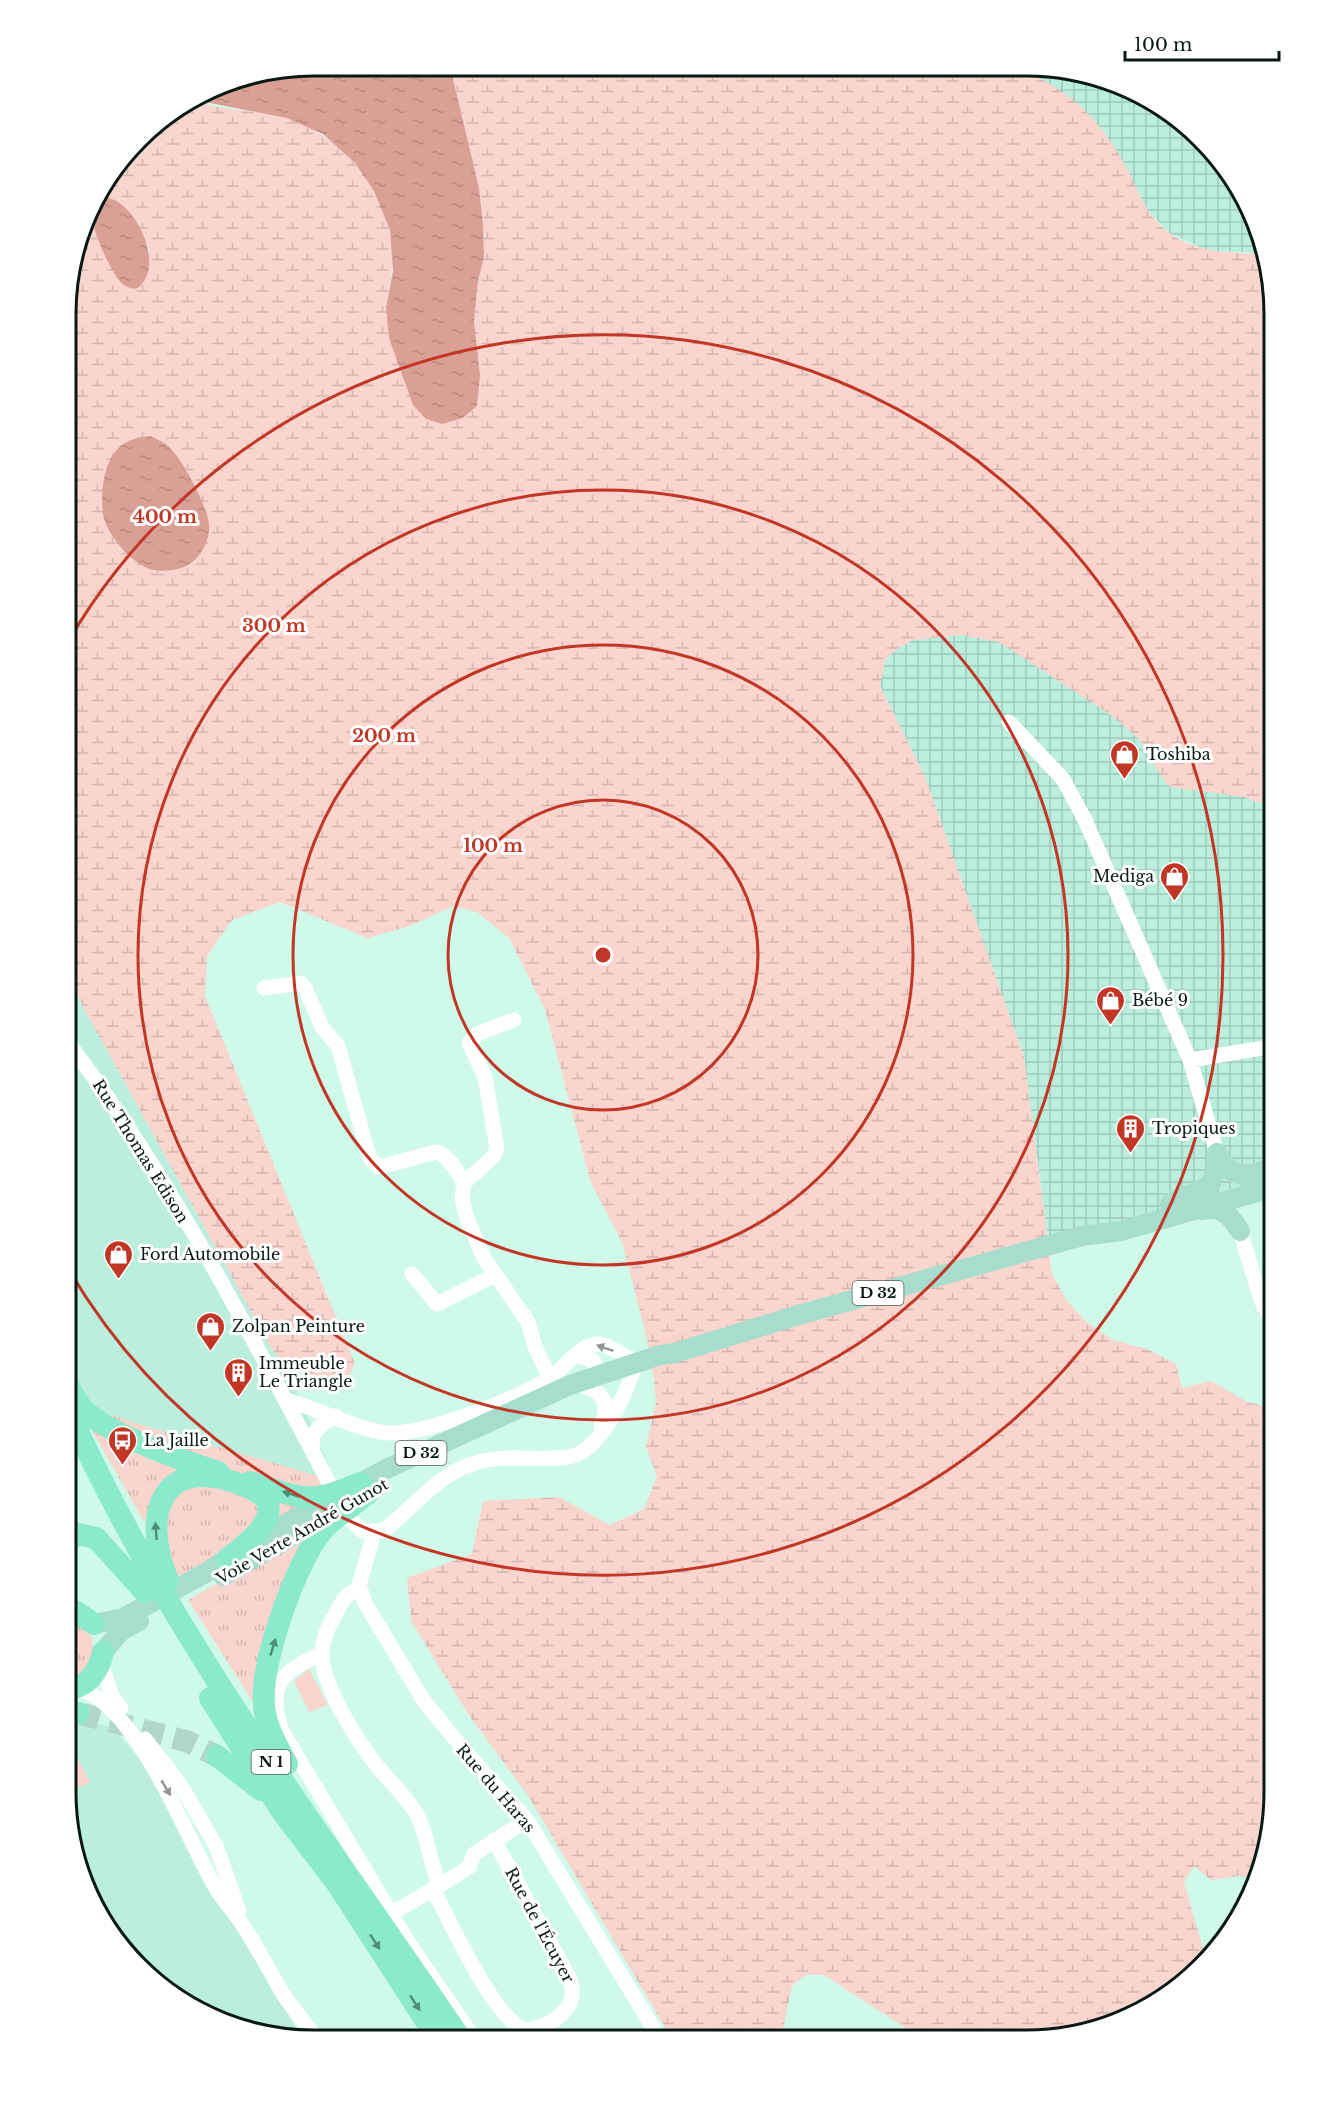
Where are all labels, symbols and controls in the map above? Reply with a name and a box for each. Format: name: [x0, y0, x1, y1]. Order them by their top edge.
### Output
scale bar: [1125, 24, 1280, 62]
text: 100 m: [1134, 34, 1192, 56]
text: 400 m: [133, 506, 197, 528]
text: 300 m: [242, 615, 306, 637]
text: 200 m: [352, 725, 416, 747]
shop icon: Toshiba: [1109, 738, 1141, 780]
place label: Toshiba: [1146, 744, 1211, 764]
text: 100 m: [463, 835, 523, 857]
shop icon: Mediga: [1159, 860, 1191, 902]
place label: Mediga: [1093, 866, 1154, 886]
centre of rings: [593, 945, 613, 965]
shop icon: Bébé 9: [1095, 984, 1127, 1026]
place label: Bébé 9: [1132, 990, 1188, 1010]
street label: Rue Thomas Edison: [89, 1076, 193, 1226]
building icon: Tropiques: [1115, 1112, 1147, 1154]
place label: Tropiques: [1152, 1118, 1236, 1138]
shop icon: Ford Automobile: [103, 1238, 135, 1280]
place label: Ford Automobile: [140, 1244, 280, 1264]
road number: D 32: [852, 1281, 904, 1305]
shop icon: Zolpan Peinture: [195, 1310, 227, 1352]
place label: Zolpan Peinture: [232, 1316, 365, 1336]
one-way arrow: [595, 1342, 613, 1352]
place label: Immeuble Le Triangle: [259, 1353, 353, 1391]
building icon: Immeuble Le Triangle: [222, 1356, 254, 1398]
bus stop icon: La Jaille: [107, 1424, 139, 1466]
place label: La Jaille: [144, 1430, 209, 1450]
road number: D 32: [396, 1441, 446, 1465]
street label: Voie Verte André Gunot: [212, 1474, 391, 1589]
one-way arrow: [282, 1489, 300, 1499]
one-way arrow: [151, 1522, 160, 1541]
one-way arrow: [269, 1638, 278, 1656]
street label: Rue du Haras: [452, 1740, 540, 1836]
road number: N 1: [252, 1750, 290, 1774]
one-way arrow: [161, 1780, 172, 1796]
street label: Rue de l'Écuyer: [501, 1864, 579, 1986]
one-way arrow: [369, 1934, 380, 1950]
one-way arrow: [409, 1995, 420, 2011]

